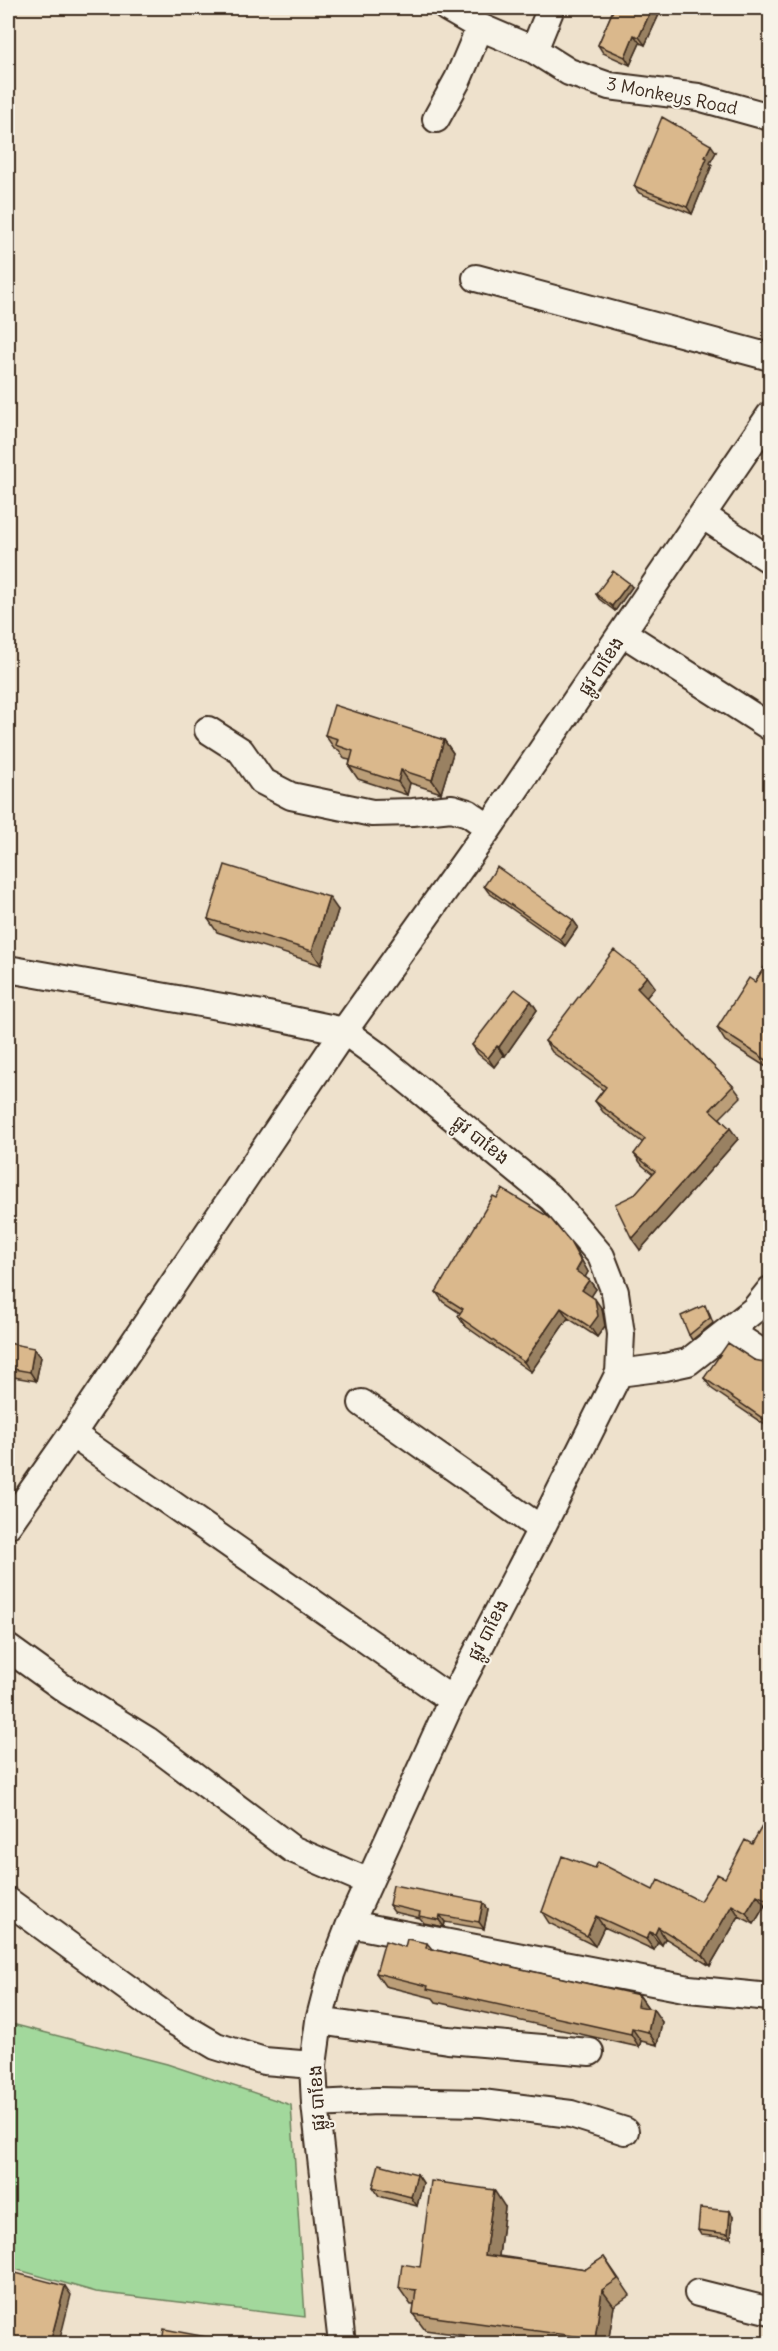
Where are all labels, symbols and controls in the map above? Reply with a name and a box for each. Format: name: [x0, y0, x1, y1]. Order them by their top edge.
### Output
street label: 3 Monkeys Road: [605, 72, 740, 120]
street label: ផ្លូវ បាខែង: [573, 632, 633, 703]
street label: ផ្លូវ បាខែង: [445, 1110, 514, 1174]
street label: ផ្លូវ បាខែង: [462, 1595, 518, 1667]
street label: ផ្លូវ បាខែង: [303, 2064, 335, 2132]

